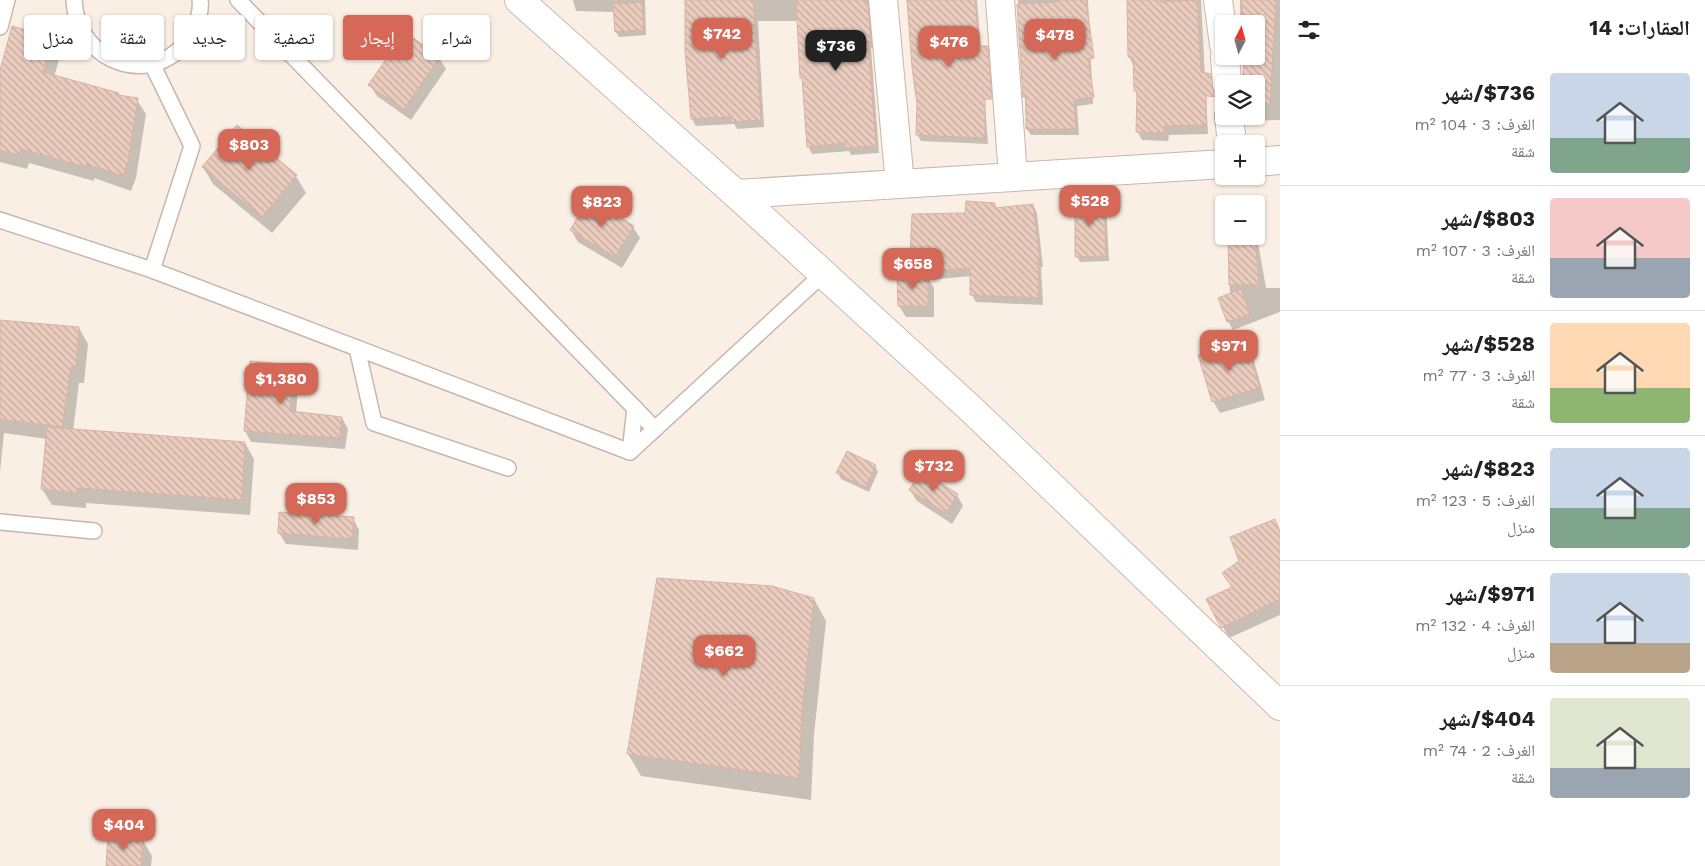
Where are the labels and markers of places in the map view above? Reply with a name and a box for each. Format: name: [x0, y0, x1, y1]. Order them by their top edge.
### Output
pin: $742: [692, 18, 752, 60]
pin: $478: [1025, 18, 1085, 61]
pin: $476: [919, 26, 979, 68]
pin: $736: [806, 30, 866, 72]
pin: $803: [219, 128, 279, 171]
pin: $528: [1060, 184, 1120, 227]
pin: $823: [572, 186, 632, 228]
pin: $658: [883, 248, 943, 290]
pin: $971: [1199, 330, 1259, 372]
pin: $1,380: [240, 362, 322, 405]
pin: $732: [904, 450, 964, 492]
pin: $853: [286, 482, 346, 525]
pin: $662: [694, 634, 754, 677]
pin: $404: [94, 808, 154, 851]

